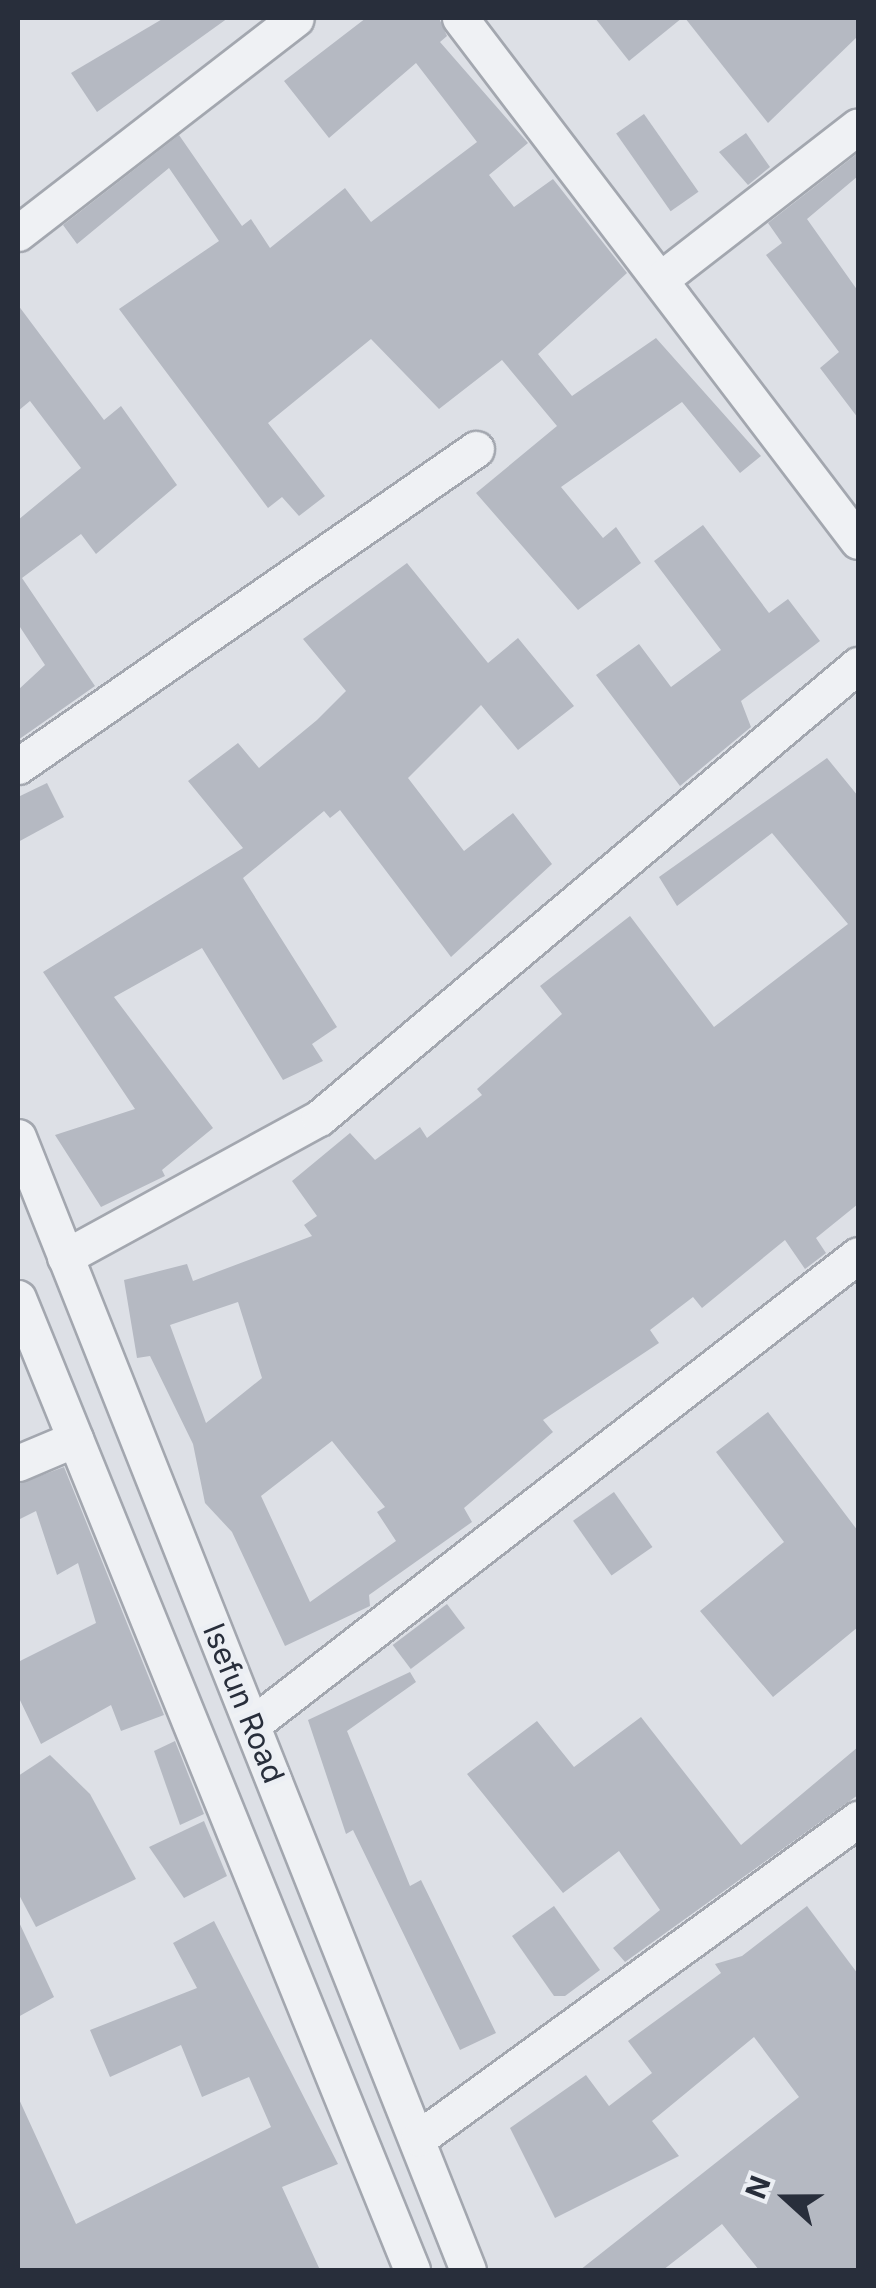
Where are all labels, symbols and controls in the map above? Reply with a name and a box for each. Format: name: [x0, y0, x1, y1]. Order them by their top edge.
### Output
street label: Isefun Road: [196, 1618, 292, 1788]
north arrow: [736, 2148, 836, 2248]
text: N: [738, 2171, 778, 2203]

